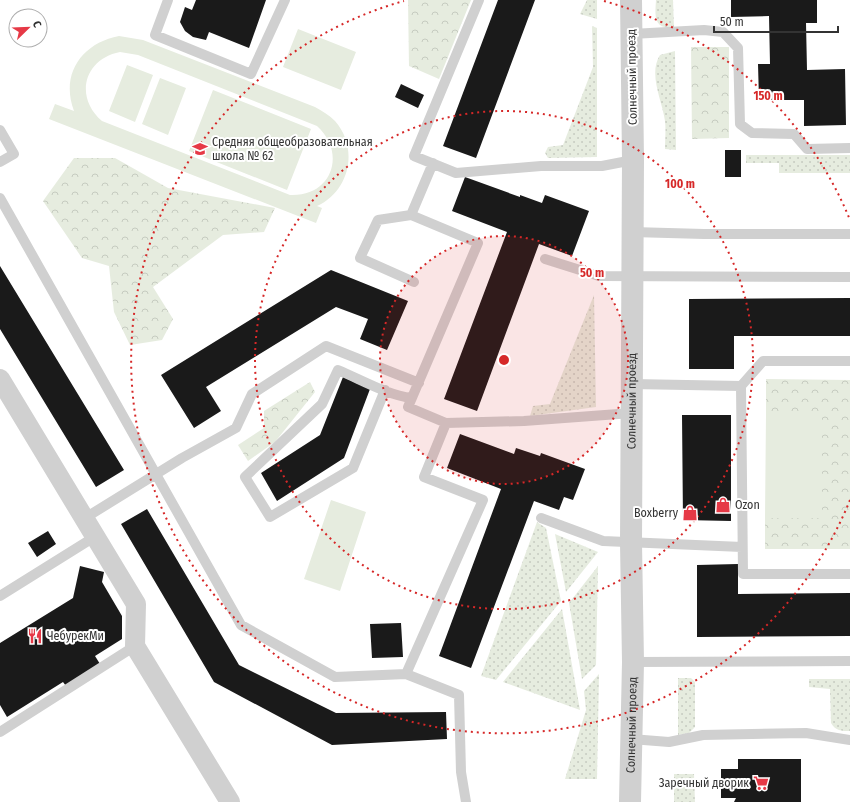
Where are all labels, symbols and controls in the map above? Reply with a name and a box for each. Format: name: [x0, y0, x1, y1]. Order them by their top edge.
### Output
north arrow: [8, 8, 48, 48]
scale bar: [714, 8, 838, 34]
text: 50 m: [720, 15, 744, 29]
text: С: [30, 19, 44, 30]
street label: Солнечный проезд: [624, 29, 640, 125]
text: 150 m: [753, 89, 783, 103]
place label: Средняя общеобразовательная школа № 62: [212, 135, 373, 163]
school or university icon: Средняя общеобразовательная школа № 62: [191, 140, 209, 158]
text: 100 m: [665, 177, 695, 191]
text: 50 m: [580, 266, 604, 280]
centre of rings: [497, 353, 511, 367]
street label: Солнечный проезд: [624, 353, 639, 449]
shop icon: Ozon: [714, 496, 732, 514]
place label: Ozon: [735, 498, 760, 512]
shop icon: Boxberry: [681, 504, 699, 522]
place label: Boxberry: [634, 506, 679, 520]
restaurant icon: ЧебурекМи: [26, 627, 44, 645]
place label: ЧебурекМи: [47, 629, 104, 643]
street label: Солнечный проезд: [624, 677, 640, 773]
supermarket icon: Заречный дворик: [752, 774, 770, 792]
place label: Заречный дворик: [659, 776, 749, 790]

